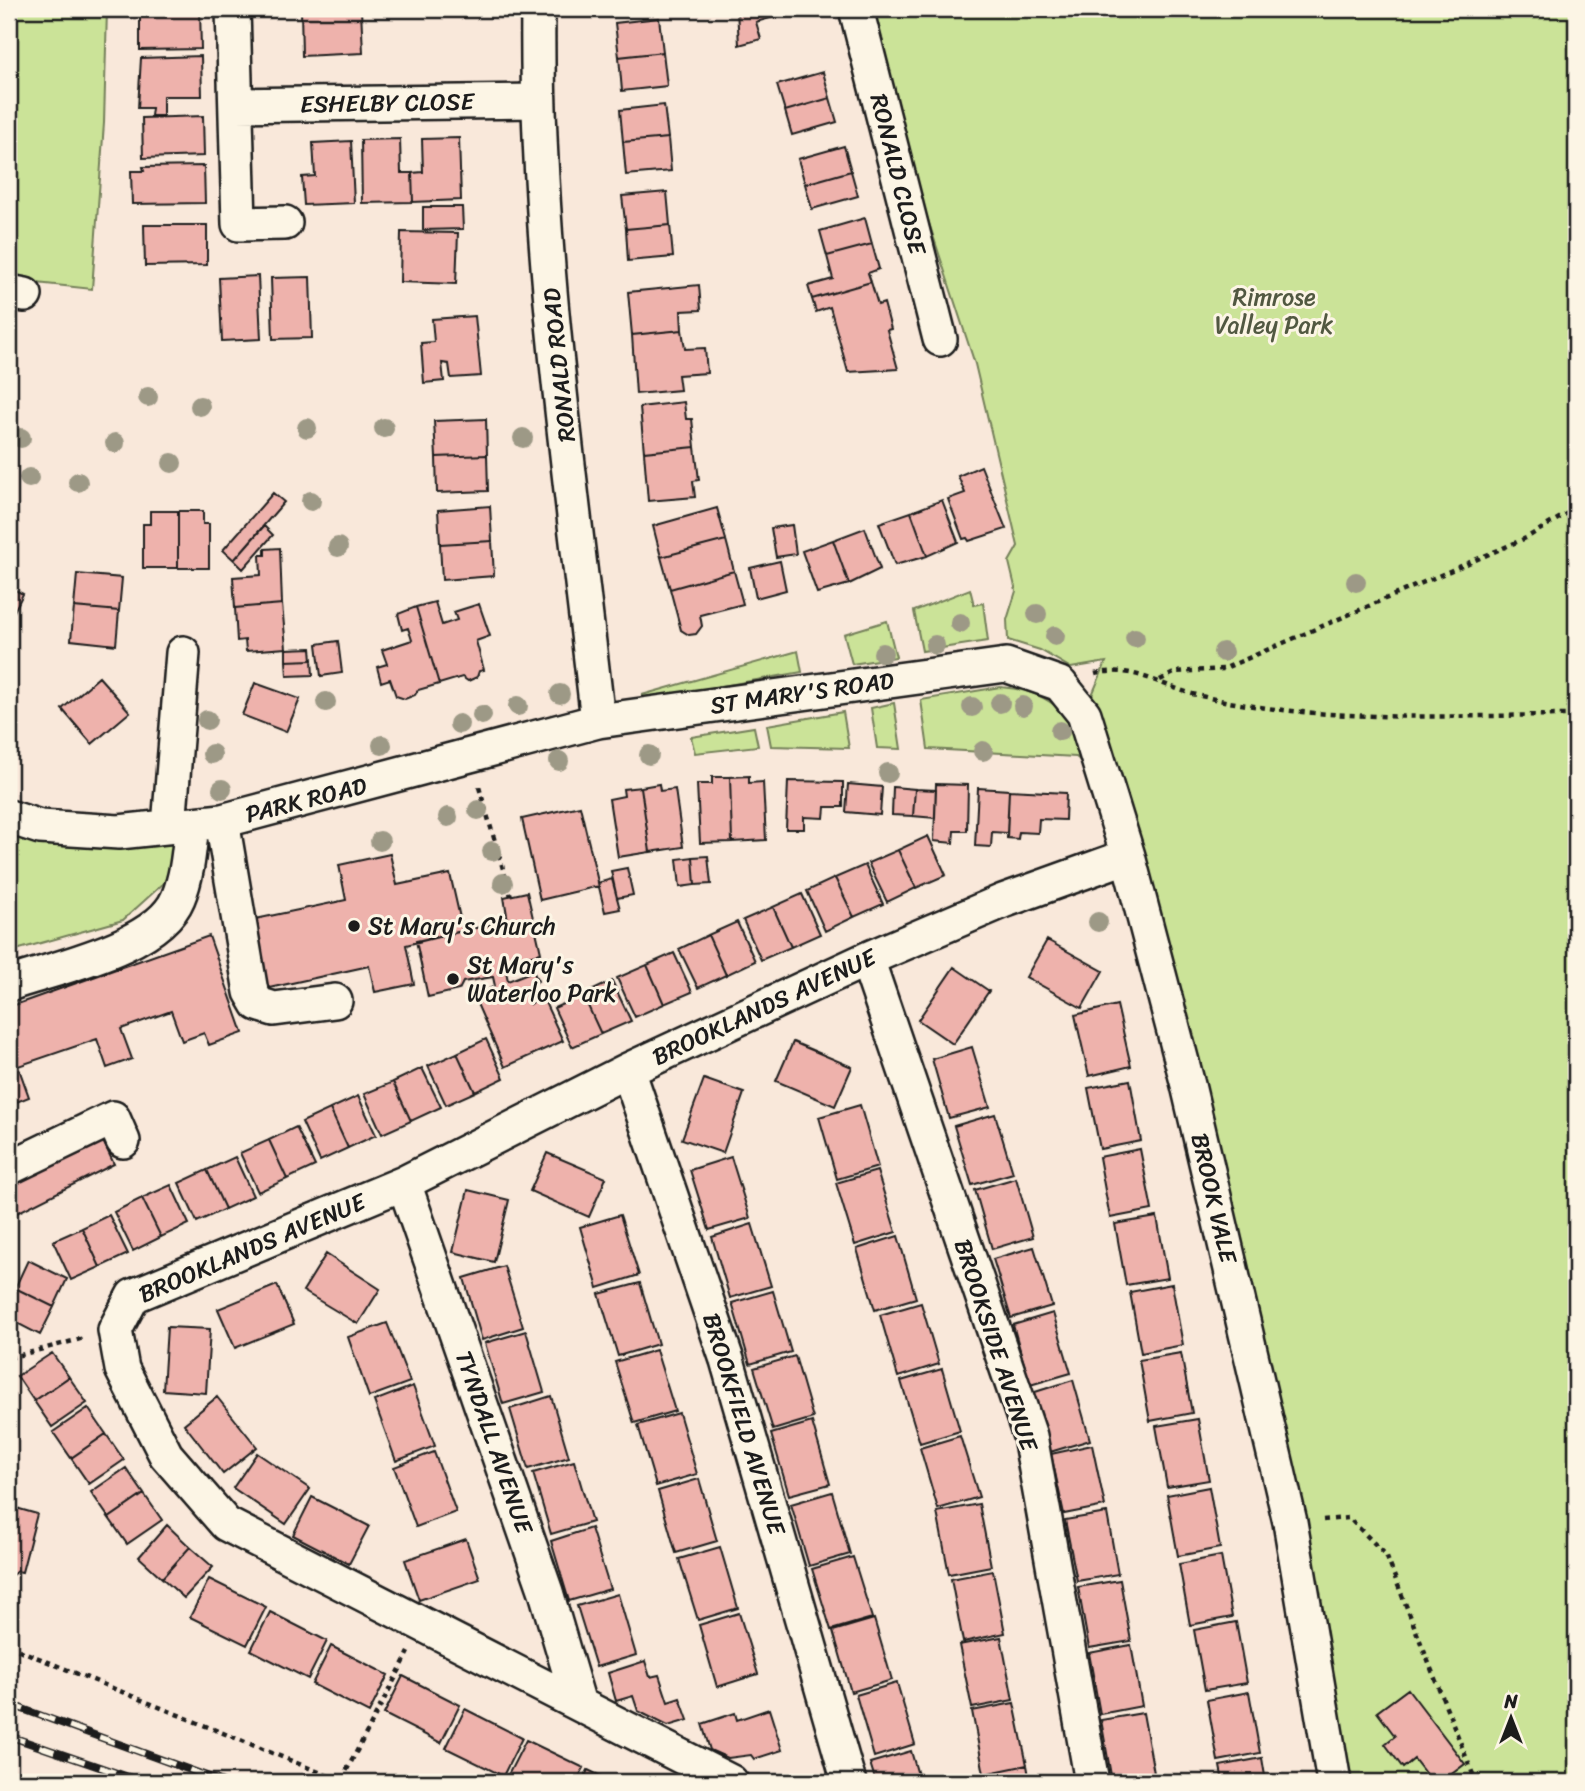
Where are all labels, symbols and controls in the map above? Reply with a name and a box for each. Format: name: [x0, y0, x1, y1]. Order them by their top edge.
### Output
street label: ESHELBY CLOSE: [300, 80, 476, 126]
street label: RONALD CLOSE: [858, 89, 939, 260]
park label: Rimrose Valley Park: [1215, 276, 1333, 346]
street label: RONALD ROAD: [530, 286, 588, 444]
street label: ST MARY'S ROAD: [707, 659, 897, 727]
street label: PARK ROAD: [241, 765, 372, 835]
place label: St Mary's Church: [368, 905, 556, 947]
marker: St Mary's Church: [346, 918, 362, 934]
street label: BROOKLANDS AVENUE: [645, 936, 885, 1077]
place label: St Mary's Waterloo Park: [467, 944, 617, 1014]
marker: St Mary's Waterloo Park: [445, 971, 461, 987]
street label: BROOK VALE: [1179, 1129, 1250, 1269]
street label: BROOKLANDS AVENUE: [132, 1180, 374, 1315]
street label: BROOKSIDE AVENUE: [942, 1234, 1051, 1458]
street label: BROOKFIELD AVENUE: [690, 1308, 798, 1542]
street label: TYNDALL AVENUE: [443, 1345, 546, 1541]
north arrow: [1476, 1682, 1546, 1752]
text: N: [1503, 1685, 1518, 1718]

